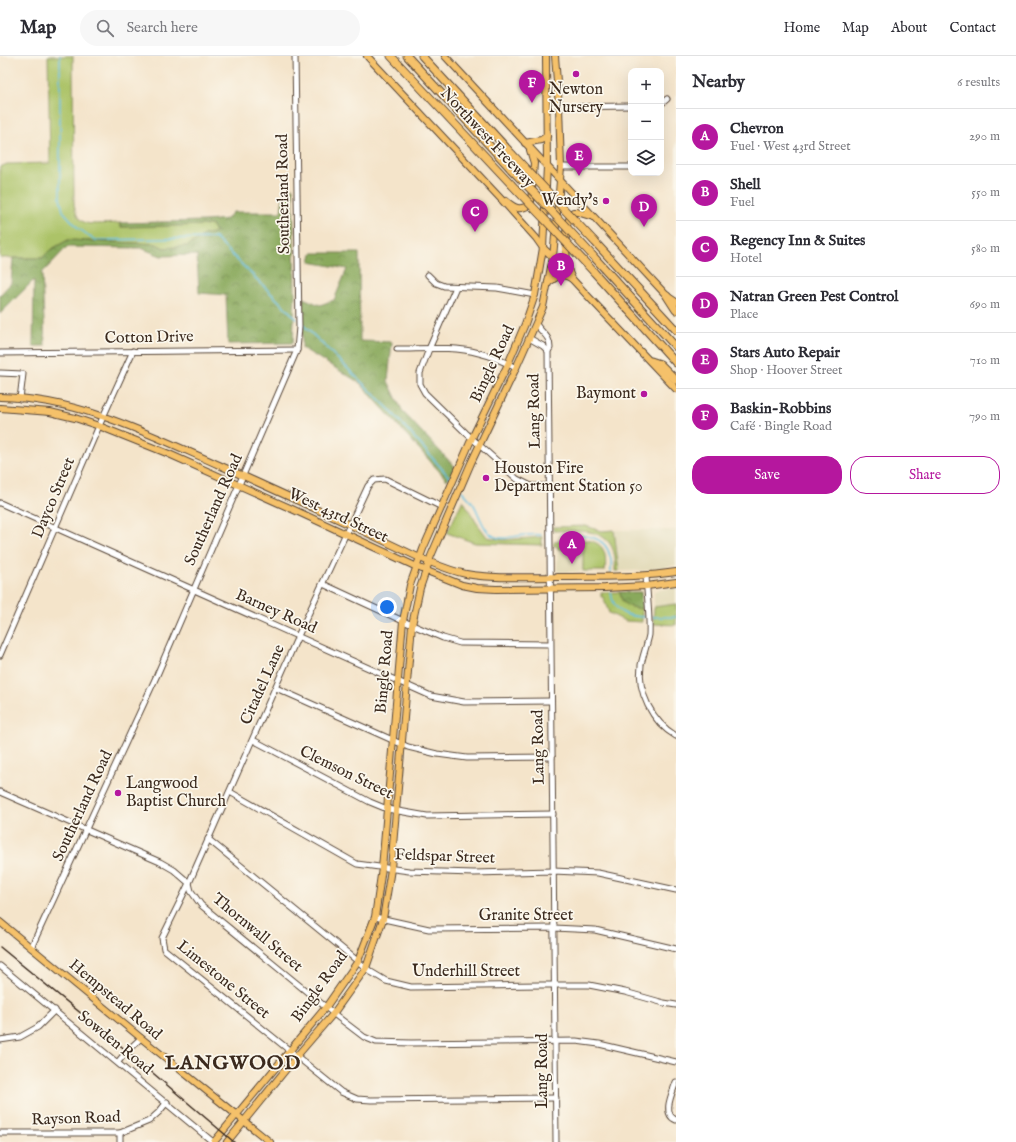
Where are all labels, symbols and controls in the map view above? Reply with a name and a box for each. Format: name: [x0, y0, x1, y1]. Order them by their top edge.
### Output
search box: [80, 10, 360, 46]
text: Map: [20, 16, 56, 40]
icon: search: [94, 17, 116, 39]
text: Search here: [126, 18, 198, 37]
text: Home: [784, 19, 820, 37]
text: Map: [842, 19, 869, 37]
text: About: [891, 19, 927, 37]
text: Contact: [949, 19, 996, 37]
map controls: [628, 68, 664, 176]
button: +: [628, 68, 664, 104]
marker: Newton Nursery: [571, 69, 581, 79]
pin: F: [519, 70, 545, 103]
text: Nearby: [692, 72, 745, 93]
text: 6 results: [957, 74, 1000, 91]
place label: Newton Nursery: [549, 80, 603, 118]
street label: Northwest Freeway: [436, 84, 538, 192]
button: −: [628, 104, 664, 140]
text: Chevron: [730, 119, 784, 138]
text: A: [701, 128, 709, 145]
text: 290 m: [969, 128, 1000, 145]
street label: Southerland Road: [273, 133, 295, 254]
text: Fuel · West 43rd Street: [730, 138, 851, 155]
button: layers: [628, 140, 664, 176]
pin: E: [566, 143, 592, 176]
text: Shell: [730, 175, 761, 194]
text: B: [701, 184, 709, 201]
text: 550 m: [971, 184, 1000, 201]
place label: Wendy's: [541, 191, 598, 211]
pin: D: [631, 194, 657, 227]
text: Fuel: [730, 194, 754, 211]
marker: Wendy's: [601, 196, 611, 206]
pin: C: [462, 199, 488, 232]
text: Regency Inn & Suites: [730, 231, 865, 250]
text: C: [700, 240, 710, 257]
text: 580 m: [971, 240, 1000, 257]
text: Hotel: [730, 250, 762, 267]
pin: B: [548, 253, 574, 286]
text: Natran Green Pest Control: [730, 287, 898, 306]
text: D: [700, 296, 710, 313]
text: 690 m: [970, 296, 1000, 313]
text: Place: [730, 306, 758, 323]
street label: Bingle Road: [466, 322, 520, 406]
street label: Cotton Drive: [104, 327, 194, 349]
text: Stars Auto Repair: [730, 343, 840, 362]
text: E: [700, 352, 710, 369]
text: 710 m: [970, 352, 1000, 369]
text: Shop · Hoover Street: [730, 362, 843, 379]
street label: Lang Road: [524, 373, 546, 449]
place label: Baymont: [576, 384, 637, 404]
marker: Baymont: [639, 389, 649, 399]
text: Baskin-Robbins: [730, 399, 831, 418]
text: F: [701, 408, 709, 425]
text: 790 m: [969, 408, 1000, 425]
text: Café · Bingle Road: [730, 418, 832, 435]
street label: Southerland Road: [180, 451, 248, 569]
street label: Dayco Street: [28, 454, 80, 541]
button: Save: [692, 456, 842, 494]
button: Share: [850, 456, 1000, 494]
place label: Houston Fire Department Station 50: [494, 459, 643, 497]
marker: Houston Fire Department Station 50: [481, 473, 491, 483]
street label: West 43rd Street: [285, 484, 392, 548]
pin: A: [559, 531, 585, 564]
street label: Barney Road: [232, 585, 320, 639]
your location: [377, 597, 397, 617]
street label: Bingle Road: [371, 629, 399, 714]
street label: Citadel Lane: [236, 642, 290, 728]
street label: Lang Road: [528, 709, 550, 785]
street label: Clemson Street: [296, 742, 396, 804]
street label: Southerland Road: [49, 747, 118, 865]
place label: Langwood Baptist Church: [126, 774, 226, 812]
marker: Langwood Baptist Church: [113, 788, 123, 798]
street label: Feldspar Street: [394, 845, 496, 869]
street label: Thornwall Street: [208, 889, 307, 977]
street label: Granite Street: [479, 906, 574, 926]
street label: Limestone Street: [172, 936, 274, 1024]
street label: Bingle Road: [287, 947, 353, 1027]
street label: Hempstead Road: [64, 955, 166, 1045]
street label: Underhill Street: [412, 962, 521, 982]
street label: Sowden Road: [73, 1007, 157, 1080]
street label: Lang Road: [533, 1033, 553, 1109]
district label: LANGWOOD: [165, 1051, 301, 1076]
street label: Rayson Road: [31, 1107, 121, 1131]

